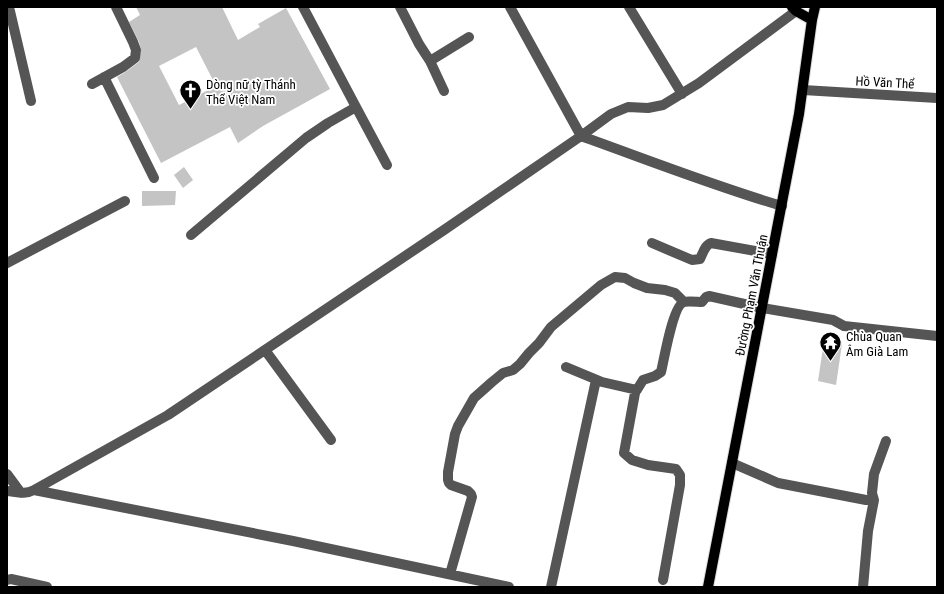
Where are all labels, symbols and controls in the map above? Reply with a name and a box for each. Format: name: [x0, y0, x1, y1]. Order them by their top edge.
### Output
street label: Hồ Văn Thể: [855, 73, 916, 92]
place label: Dòng nữ tỳ Thánh Thể Việt Nam: [206, 77, 296, 107]
church icon: Dòng nữ tỳ Thánh Thể Việt Nam: [177, 78, 203, 111]
street label: Đường Phạm Văn Thuận: [732, 233, 771, 357]
place label: Chùa Quan Âm Già Lam: [846, 329, 908, 359]
temple icon: Chùa Quan Âm Già Lam: [817, 330, 843, 363]

